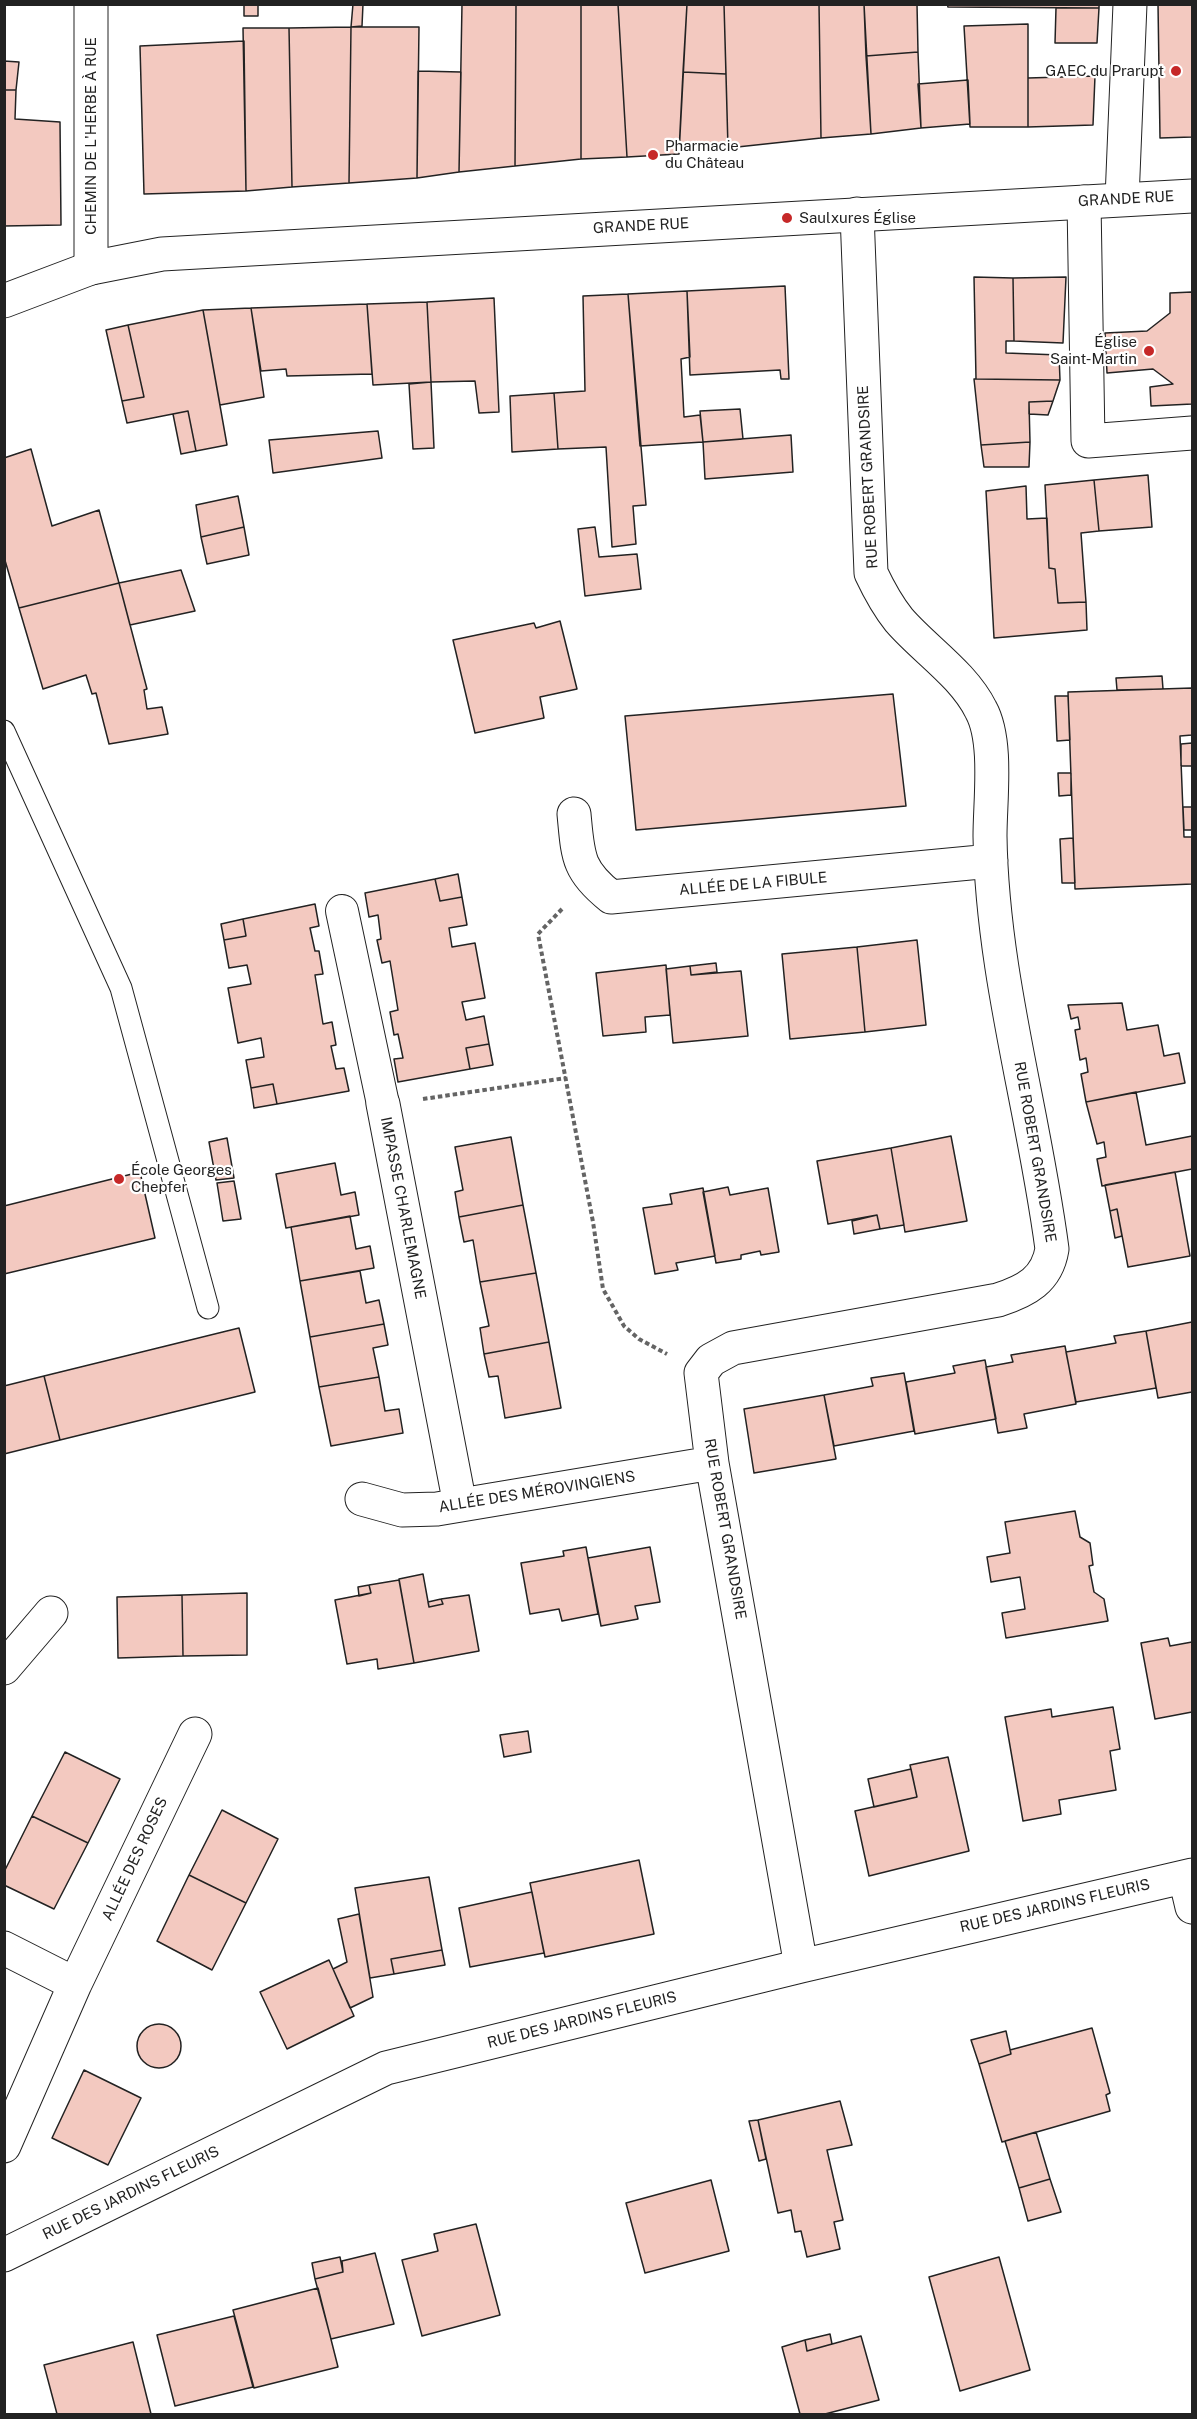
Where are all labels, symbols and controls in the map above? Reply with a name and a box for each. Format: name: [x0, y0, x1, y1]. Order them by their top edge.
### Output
street label: CHEMIN DE L'HERBE À RUE: [82, 37, 100, 235]
place label: GAEC du Prarupt: [1045, 62, 1164, 80]
marker: GAEC du Prarupt: [1169, 64, 1183, 78]
place label: Pharmacie du Château: [665, 137, 744, 172]
marker: Pharmacie du Château: [646, 148, 660, 162]
street label: GRANDE RUE: [1077, 187, 1175, 211]
place label: Saulxures Église: [799, 209, 916, 227]
marker: Saulxures Église: [780, 211, 794, 225]
street label: GRANDE RUE: [592, 214, 690, 238]
place label: Église Saint-Martin: [1050, 333, 1137, 368]
marker: Église Saint-Martin: [1142, 344, 1156, 358]
street label: RUE ROBERT GRANDSIRE: [854, 385, 882, 569]
street label: ALLÉE DE LA FIBULE: [678, 869, 828, 899]
street label: RUE ROBERT GRANDSIRE: [1010, 1060, 1060, 1244]
street label: IMPASSE CHARLEMAGNE: [376, 1115, 430, 1301]
place label: École Georges Chepfer: [131, 1161, 232, 1196]
marker: École Georges Chepfer: [112, 1172, 126, 1186]
street label: RUE ROBERT GRANDSIRE: [700, 1437, 750, 1621]
street label: ALLÉE DES MÉROVINGIENS: [437, 1468, 637, 1516]
street label: ALLÉE DES ROSES: [98, 1794, 172, 1924]
street label: RUE DES JARDINS FLEURIS: [958, 1875, 1152, 1937]
street label: RUE DES JARDINS FLEURIS: [486, 1988, 678, 2052]
street label: RUE DES JARDINS FLEURIS: [40, 2142, 222, 2244]

